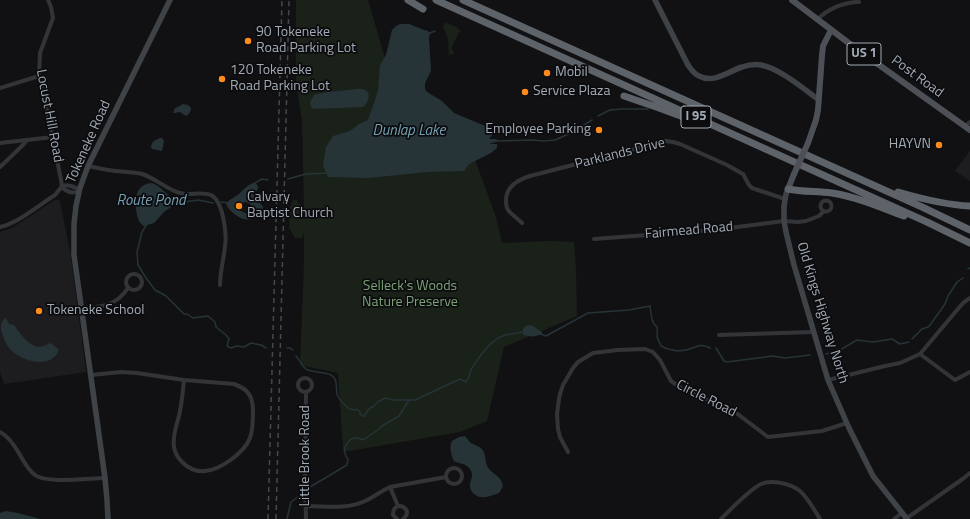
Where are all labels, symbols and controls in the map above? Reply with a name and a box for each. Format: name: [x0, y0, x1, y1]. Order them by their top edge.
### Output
place label: 90 Tokeneke Road Parking Lot: [256, 25, 356, 58]
marker: 90 Tokeneke Road Parking Lot: [243, 36, 253, 46]
road number: US 1: [847, 43, 881, 65]
street label: Post Road: [888, 52, 946, 102]
place label: 120 Tokeneke Road Parking Lot: [230, 63, 330, 96]
place label: Mobil: [555, 65, 588, 81]
street label: Locust Hill Road: [32, 68, 66, 164]
marker: Mobil: [542, 68, 552, 78]
marker: 120 Tokeneke Road Parking Lot: [217, 74, 227, 84]
place label: Service Plaza: [533, 84, 610, 100]
marker: Service Plaza: [520, 87, 530, 97]
street label: Tokeneke Road: [63, 98, 115, 186]
road number: I 95: [681, 106, 711, 128]
water label: Dunlap Lake: [373, 122, 445, 140]
place label: Employee Parking: [485, 122, 591, 138]
marker: Employee Parking: [594, 125, 604, 135]
street label: Parklands Drive: [573, 135, 667, 173]
place label: HAYVN: [889, 137, 931, 153]
marker: HAYVN: [934, 140, 944, 150]
place label: Calvary Baptist Church: [247, 190, 333, 222]
water label: Route Pond: [117, 192, 185, 210]
marker: Calvary Baptist Church: [234, 201, 244, 211]
street label: Fairmead Road: [644, 219, 734, 243]
street label: Old Kings Highway North: [792, 240, 852, 386]
park label: Selleck's Woods Nature Preserve: [362, 279, 458, 312]
place label: Tokeneke School: [47, 303, 145, 319]
marker: Tokeneke School: [34, 306, 44, 316]
street label: Circle Road: [673, 377, 739, 421]
street label: Little Brook Road: [298, 405, 314, 507]

